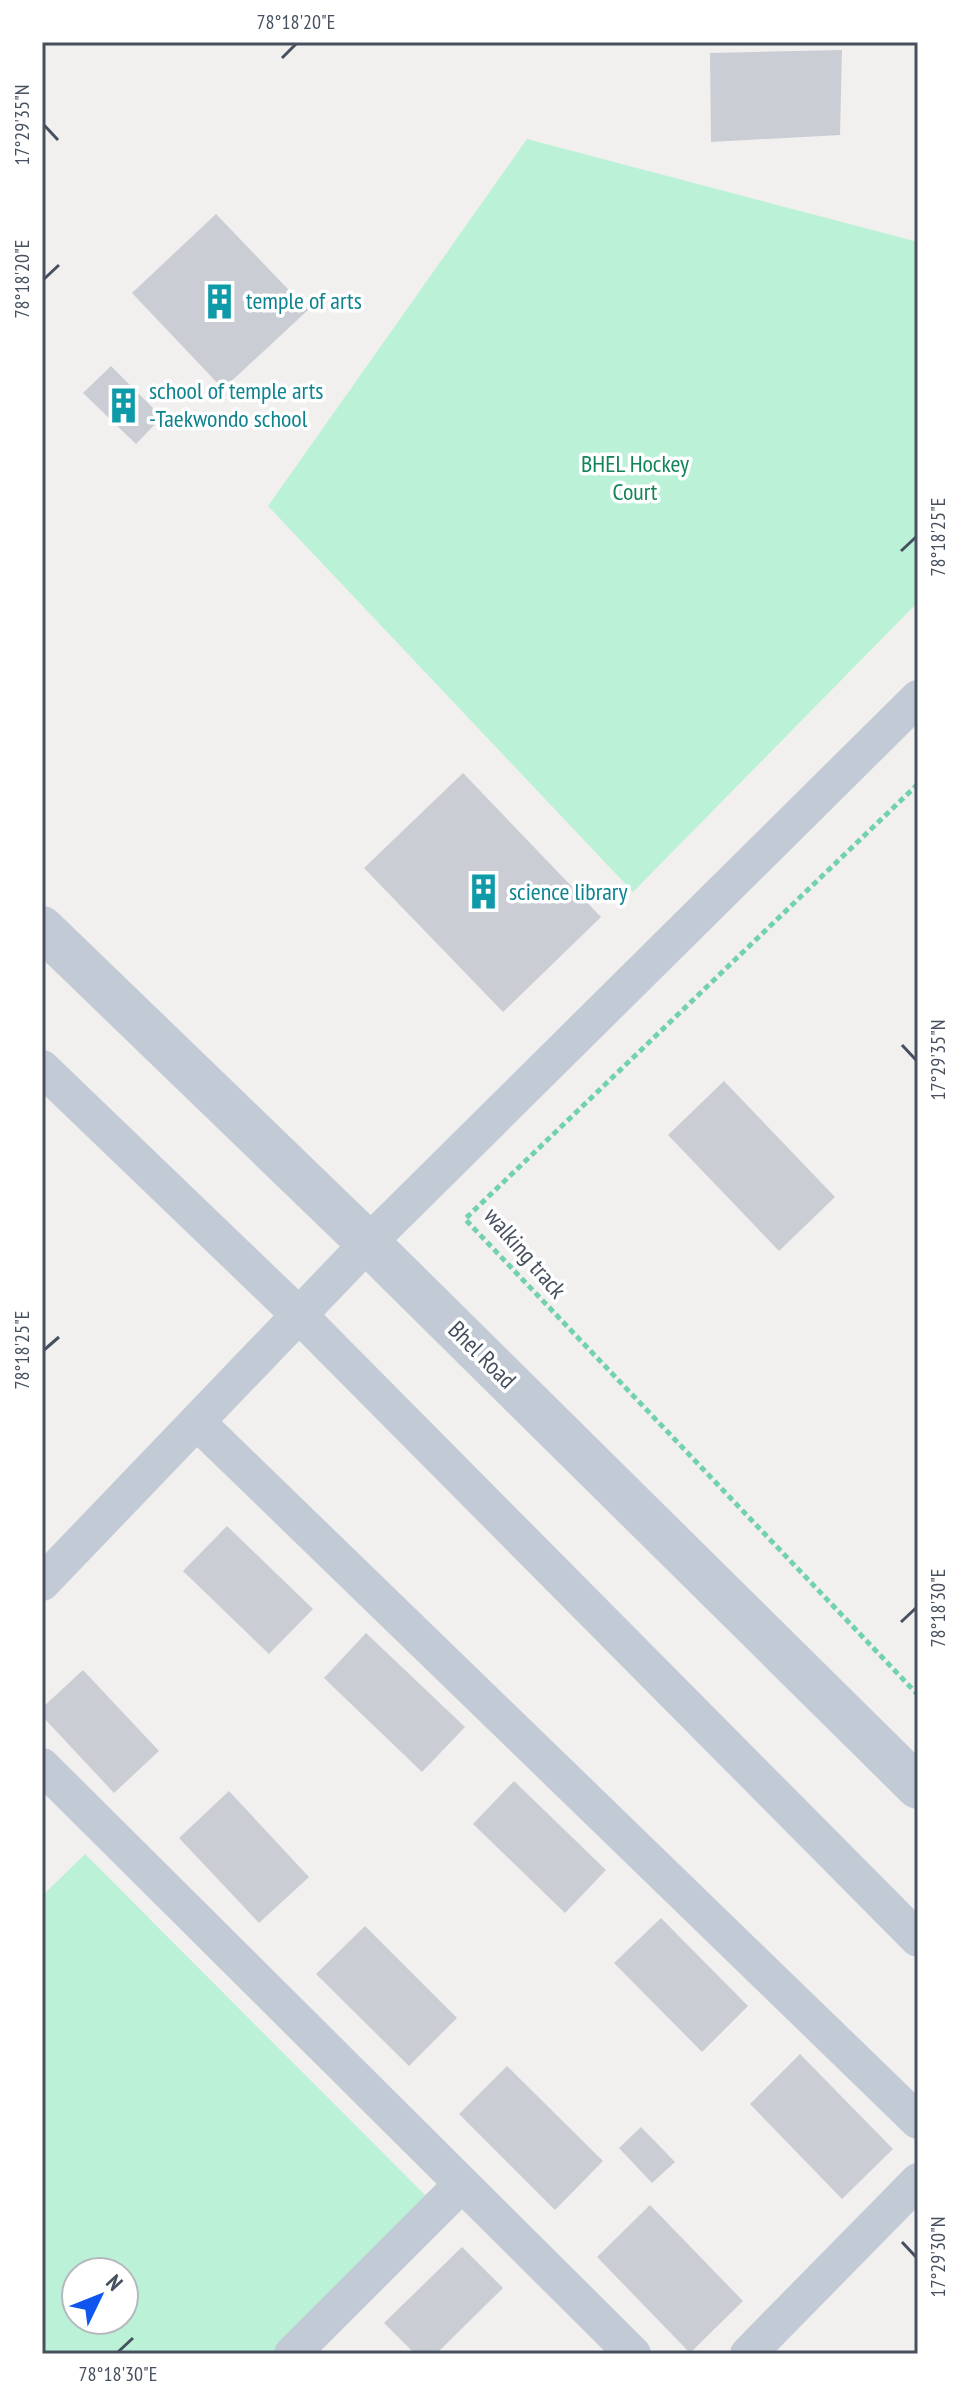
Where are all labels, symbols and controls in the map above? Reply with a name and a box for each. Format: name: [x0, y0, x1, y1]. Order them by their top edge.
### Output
text: 78°18'20"E: [257, 9, 335, 35]
text: 17°29'35"N: [9, 85, 35, 165]
text: 78°18'20"E: [9, 240, 35, 318]
building icon: temple of arts: [201, 282, 239, 320]
place label: temple of arts: [246, 285, 362, 316]
place label: school of temple arts -Taekwondo school: [149, 375, 323, 434]
building icon: school of temple arts -Taekwondo school: [104, 386, 142, 424]
park label: BHEL Hockey Court: [581, 448, 689, 507]
text: 78°18'25"E: [925, 498, 951, 576]
building icon: science library: [464, 873, 502, 911]
place label: science library: [509, 876, 627, 907]
text: 17°29'35"N: [925, 1020, 951, 1100]
street label: walking track: [477, 1201, 574, 1305]
text: 78°18'25"E: [9, 1311, 35, 1389]
street label: Bhel Road: [442, 1314, 523, 1395]
text: 78°18'30"E: [925, 1569, 951, 1647]
text: 17°29'30"N: [925, 2217, 951, 2297]
north arrow: [60, 2256, 140, 2336]
text: N: [100, 2268, 129, 2296]
text: 78°18'30"E: [79, 2361, 157, 2387]

